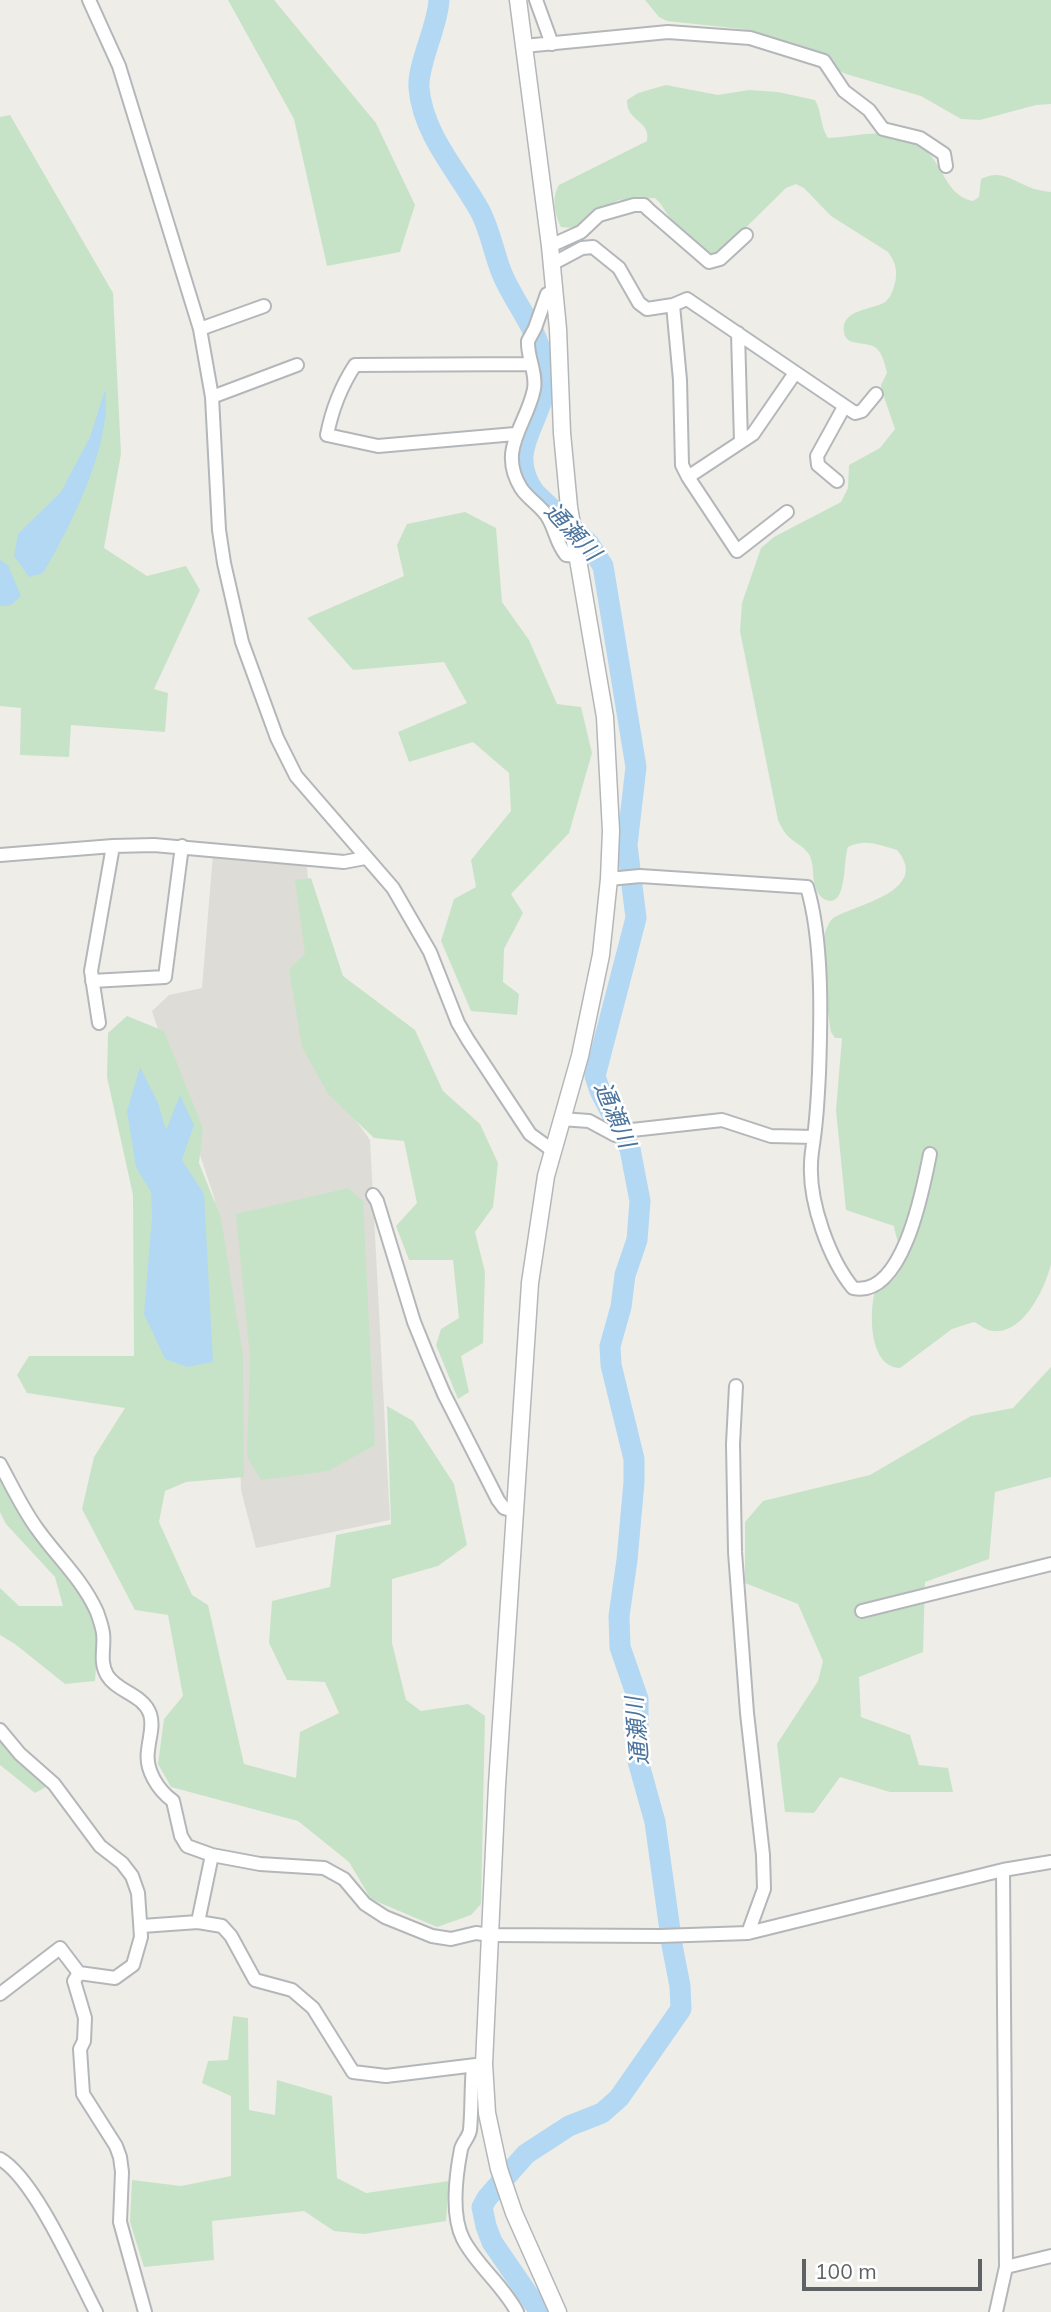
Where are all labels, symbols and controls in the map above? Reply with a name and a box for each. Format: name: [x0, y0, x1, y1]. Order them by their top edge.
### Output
water label: 通瀬川: [538, 497, 606, 567]
water label: 通瀬川: [588, 1078, 640, 1152]
water label: 通瀬川: [621, 1695, 655, 1767]
scale bar: [806, 2246, 986, 2290]
text: 100 m: [815, 2258, 877, 2284]

